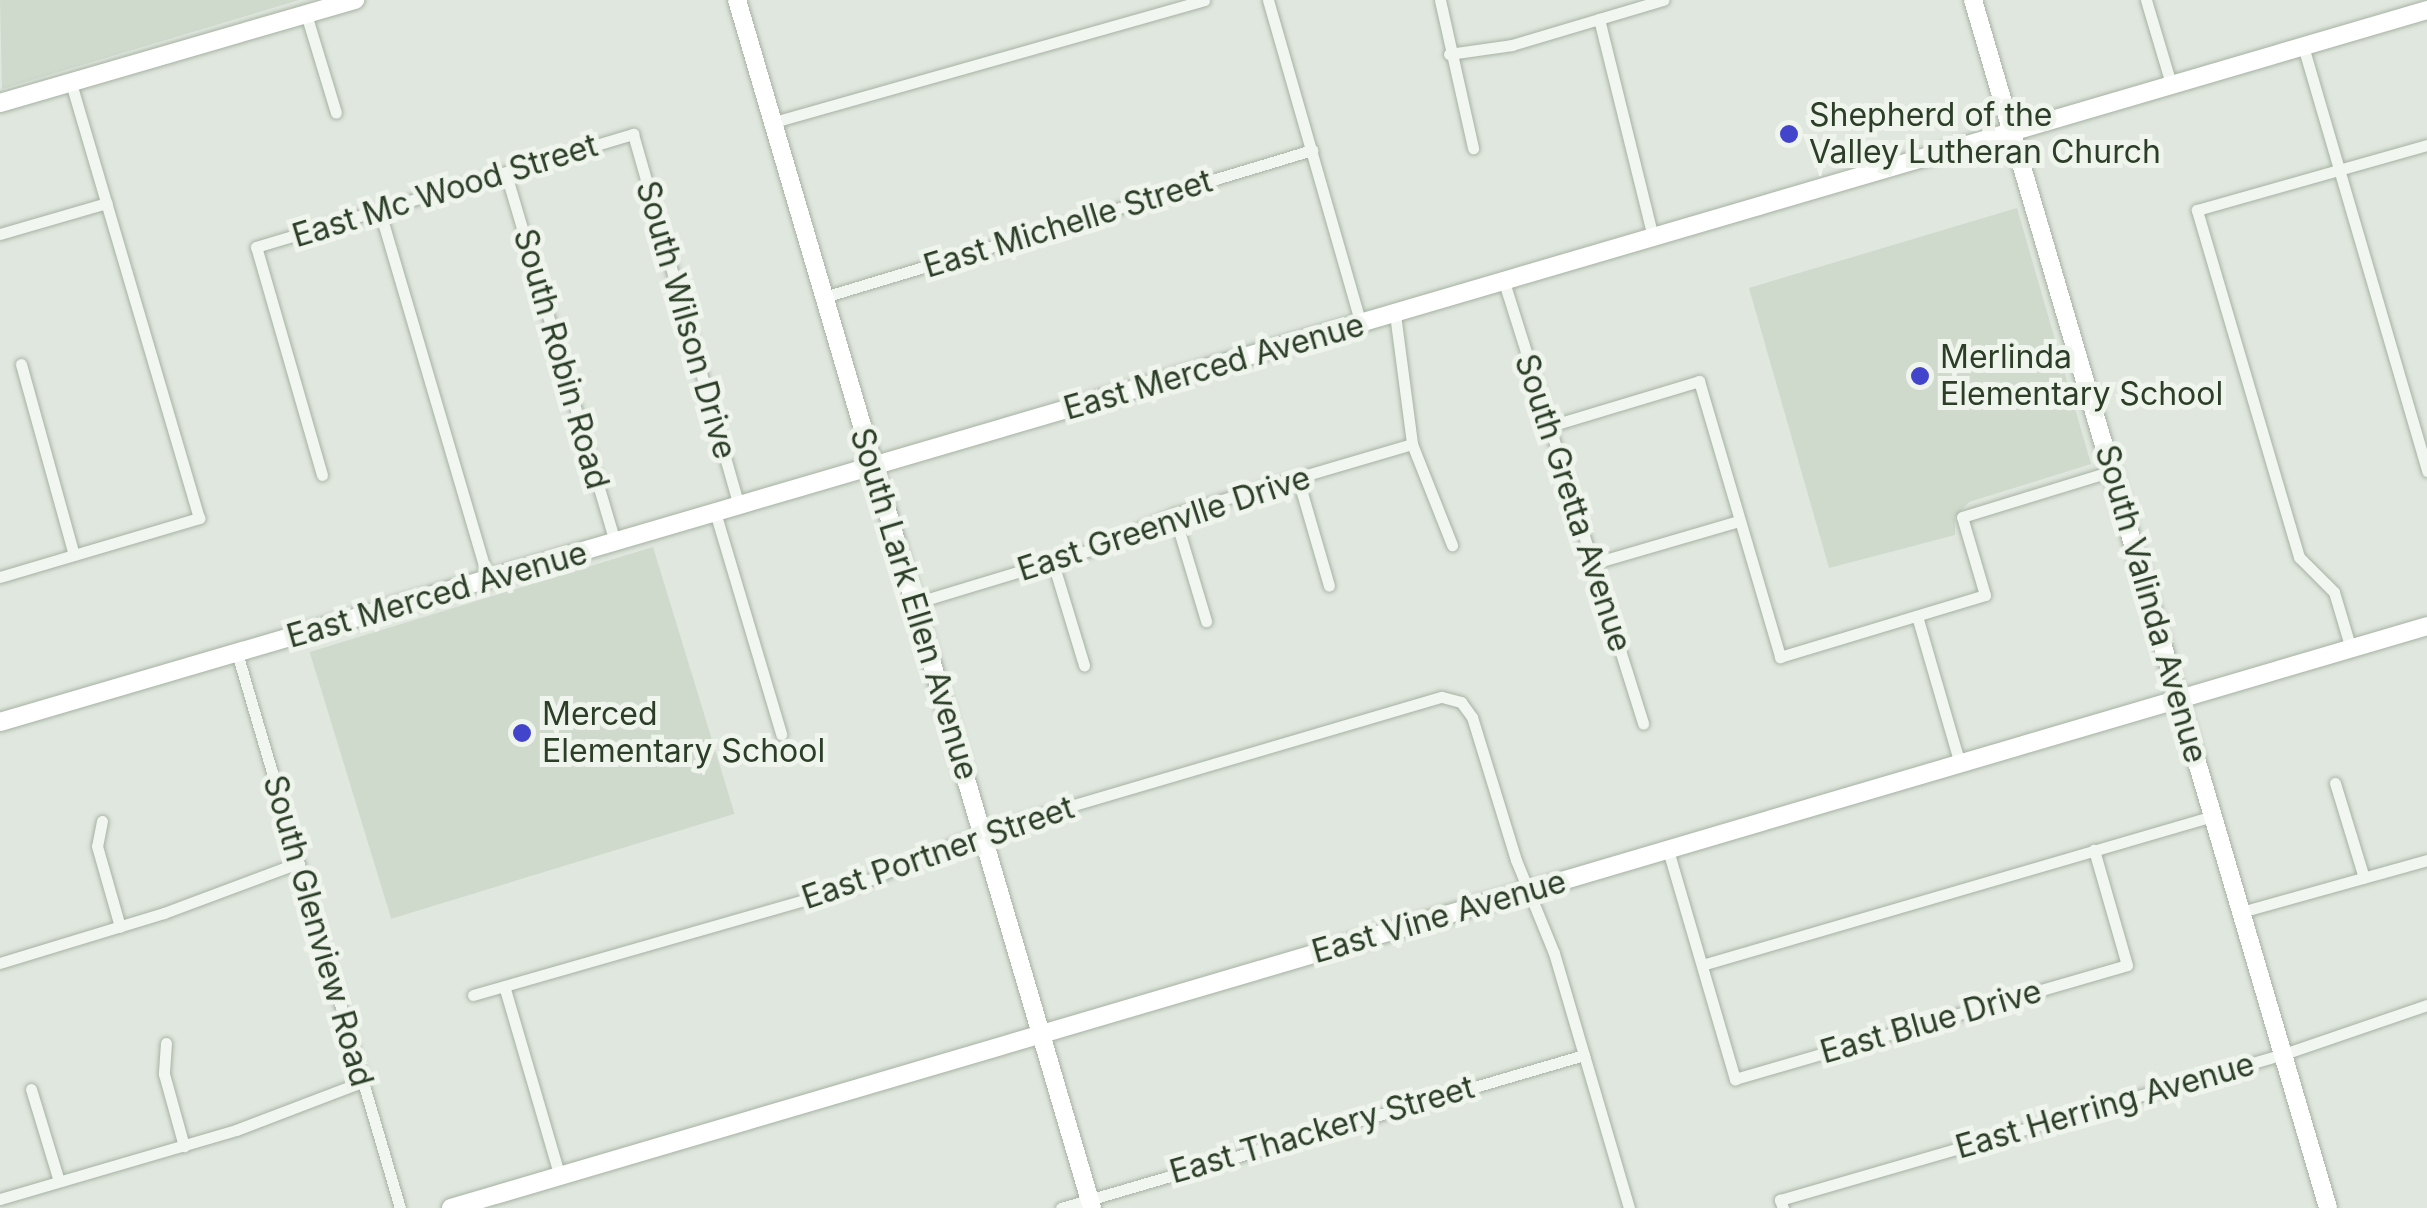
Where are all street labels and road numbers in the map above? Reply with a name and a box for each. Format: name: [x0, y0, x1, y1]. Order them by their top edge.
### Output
street label: East Mc Wood Street: [288, 126, 602, 256]
street label: East Michelle Street: [919, 162, 1217, 286]
street label: South Wilson Drive: [628, 177, 744, 463]
street label: South Robin Road: [506, 225, 616, 493]
street label: East Merced Avenue: [1059, 306, 1369, 428]
street label: South Gretta Avenue: [1507, 349, 1639, 657]
street label: South Lark Ellen Avenue: [842, 423, 986, 785]
street label: South Valinda Avenue: [2087, 441, 2215, 767]
street label: East Greenvlle Drive: [1013, 459, 1315, 589]
street label: East Merced Avenue: [282, 534, 592, 656]
street label: South Glenview Road: [255, 771, 381, 1091]
street label: East Portner Street: [797, 788, 1079, 918]
street label: East Vine Avenue: [1308, 862, 1570, 972]
street label: East Blue Drive: [1816, 972, 2046, 1072]
street label: East Herring Avenue: [1951, 1045, 2259, 1167]
street label: East Thackery Street: [1165, 1068, 1479, 1192]

